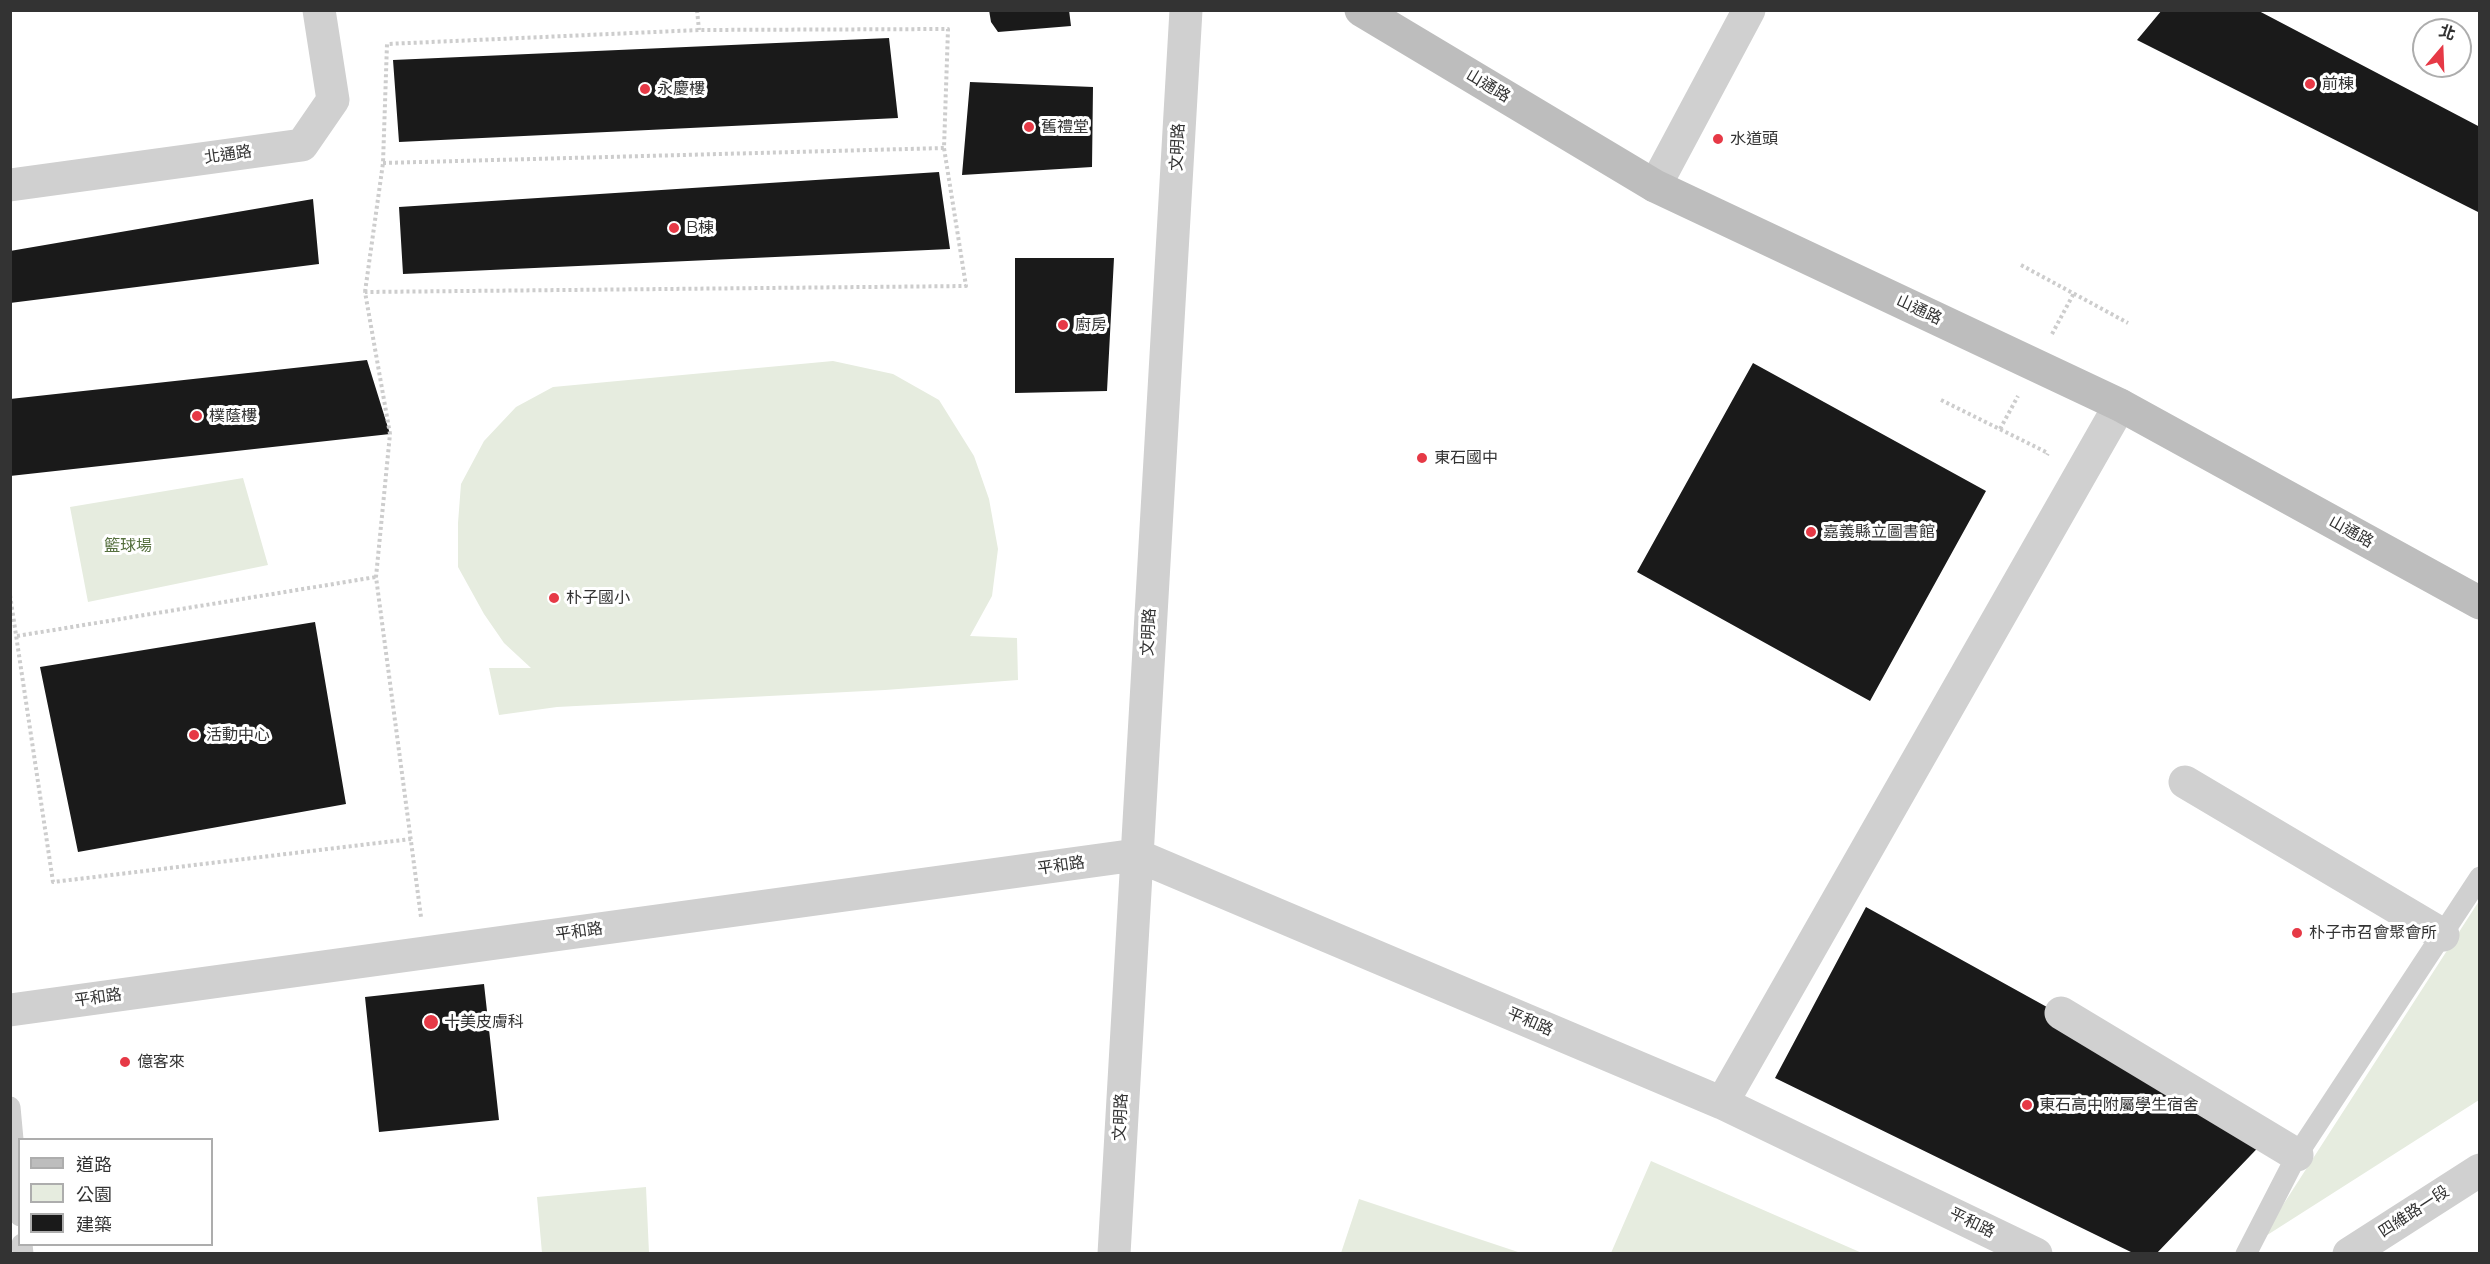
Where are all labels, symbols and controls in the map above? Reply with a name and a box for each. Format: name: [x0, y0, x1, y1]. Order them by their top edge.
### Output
north arrow: [2412, 18, 2472, 78]
text: 北: [2437, 21, 2458, 44]
street label: 山通路: [1462, 65, 1514, 107]
place label: 前棟: [2322, 74, 2354, 94]
marker: 前棟: [2303, 77, 2317, 91]
place label: 永慶樓: [657, 79, 705, 99]
marker: 永慶樓: [638, 82, 652, 96]
place label: 舊禮堂: [1041, 117, 1089, 137]
marker: 舊禮堂: [1022, 120, 1036, 134]
street label: 文明路: [1167, 123, 1189, 171]
place label: 水道頭: [1730, 129, 1778, 149]
marker: 水道頭: [1711, 132, 1725, 146]
street label: 北通路: [203, 142, 253, 168]
place label: B棟: [686, 218, 714, 238]
marker: B棟: [667, 221, 681, 235]
street label: 山通路: [1893, 291, 1945, 329]
place label: 廚房: [1075, 315, 1107, 335]
marker: 廚房: [1056, 318, 1070, 332]
place label: 樸蔭樓: [209, 406, 257, 426]
marker: 樸蔭樓: [190, 409, 204, 423]
place label: 東石國中: [1434, 448, 1498, 468]
marker: 東石國中: [1415, 451, 1429, 465]
street label: 山通路: [2325, 512, 2377, 552]
place label: 嘉義縣立圖書館: [1823, 522, 1935, 542]
marker: 嘉義縣立圖書館: [1804, 525, 1818, 539]
park label: 籃球場: [104, 536, 152, 556]
place label: 朴子國小: [566, 588, 630, 608]
marker: 朴子國小: [547, 591, 561, 605]
street label: 文明路: [1138, 608, 1160, 656]
place label: 活動中心: [206, 725, 270, 745]
marker: 活動中心: [187, 728, 201, 742]
street label: 平和路: [1036, 853, 1086, 879]
street label: 平和路: [554, 919, 604, 945]
place label: 朴子市召會聚會所: [2309, 923, 2437, 943]
marker: 朴子市召會聚會所: [2290, 926, 2304, 940]
street label: 平和路: [73, 985, 123, 1011]
street label: 平和路: [1504, 1004, 1556, 1040]
place label: 十美皮膚科: [444, 1012, 524, 1032]
marker: 十美皮膚科: [422, 1013, 440, 1031]
place label: 億客來: [137, 1052, 185, 1072]
marker: 億客來: [118, 1055, 132, 1069]
street label: 文明路: [1110, 1093, 1132, 1141]
place label: 東石高中附屬學生宿舍: [2039, 1095, 2199, 1115]
marker: 東石高中附屬學生宿舍: [2020, 1098, 2034, 1112]
legend: [18, 1138, 213, 1246]
text: 道路: [76, 1154, 112, 1176]
street label: 四維路一段: [2375, 1182, 2453, 1242]
text: 公園: [76, 1184, 112, 1206]
street label: 平和路: [1946, 1204, 1998, 1242]
text: 建築: [76, 1214, 112, 1236]

